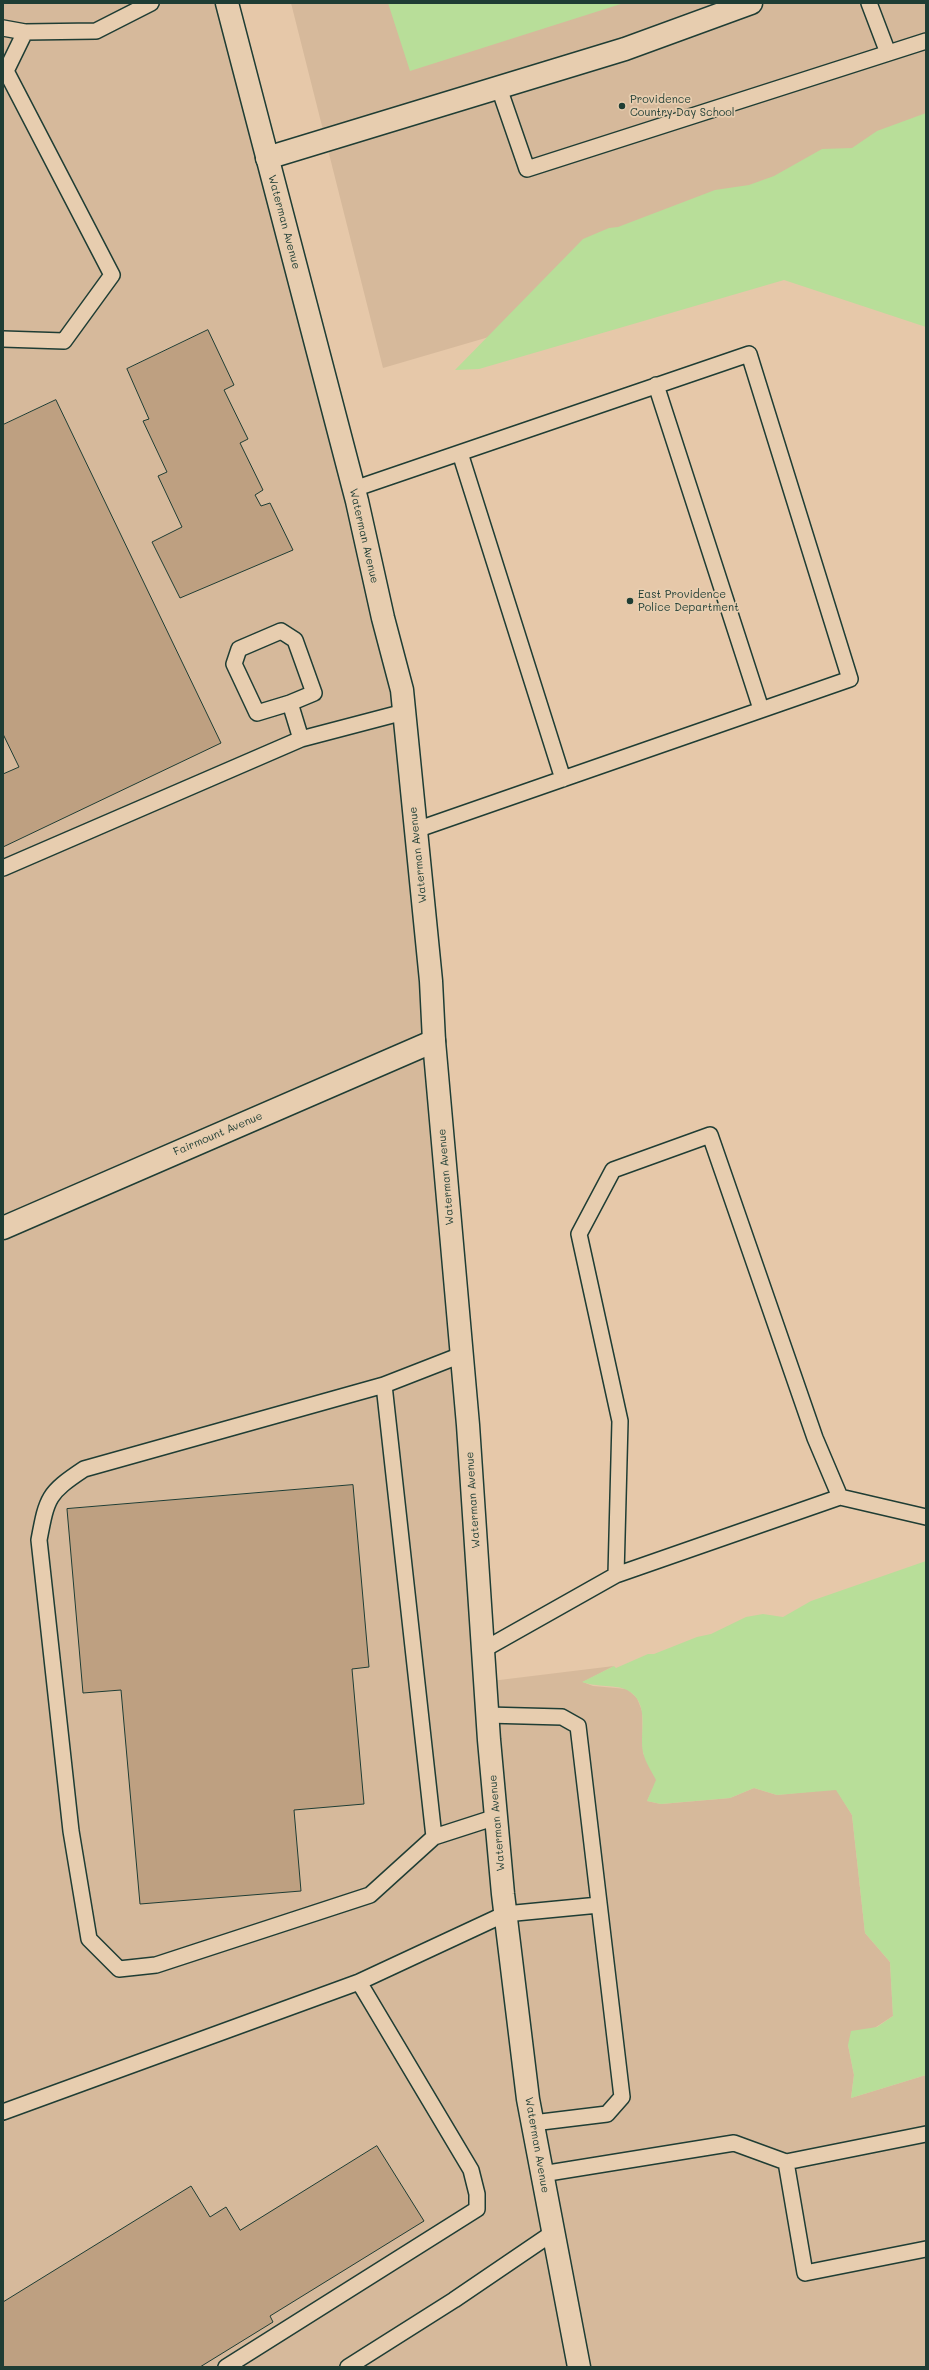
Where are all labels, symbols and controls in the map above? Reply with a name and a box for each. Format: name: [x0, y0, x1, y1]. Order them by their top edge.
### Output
place label: Providence Country Day School: [630, 93, 734, 119]
marker: Providence Country Day School: [617, 101, 627, 111]
street label: Waterman Avenue: [265, 173, 303, 271]
street label: Waterman Avenue: [347, 487, 381, 585]
place label: East Providence Police Department: [638, 588, 739, 614]
marker: East Providence Police Department: [625, 596, 635, 606]
street label: Waterman Avenue: [406, 806, 430, 904]
street label: Fairmount Avenue: [171, 1109, 265, 1159]
street label: Waterman Avenue: [435, 1128, 457, 1226]
street label: Waterman Avenue: [463, 1451, 483, 1549]
street label: Waterman Avenue: [486, 1774, 508, 1872]
street label: Waterman Avenue: [522, 2096, 552, 2194]

